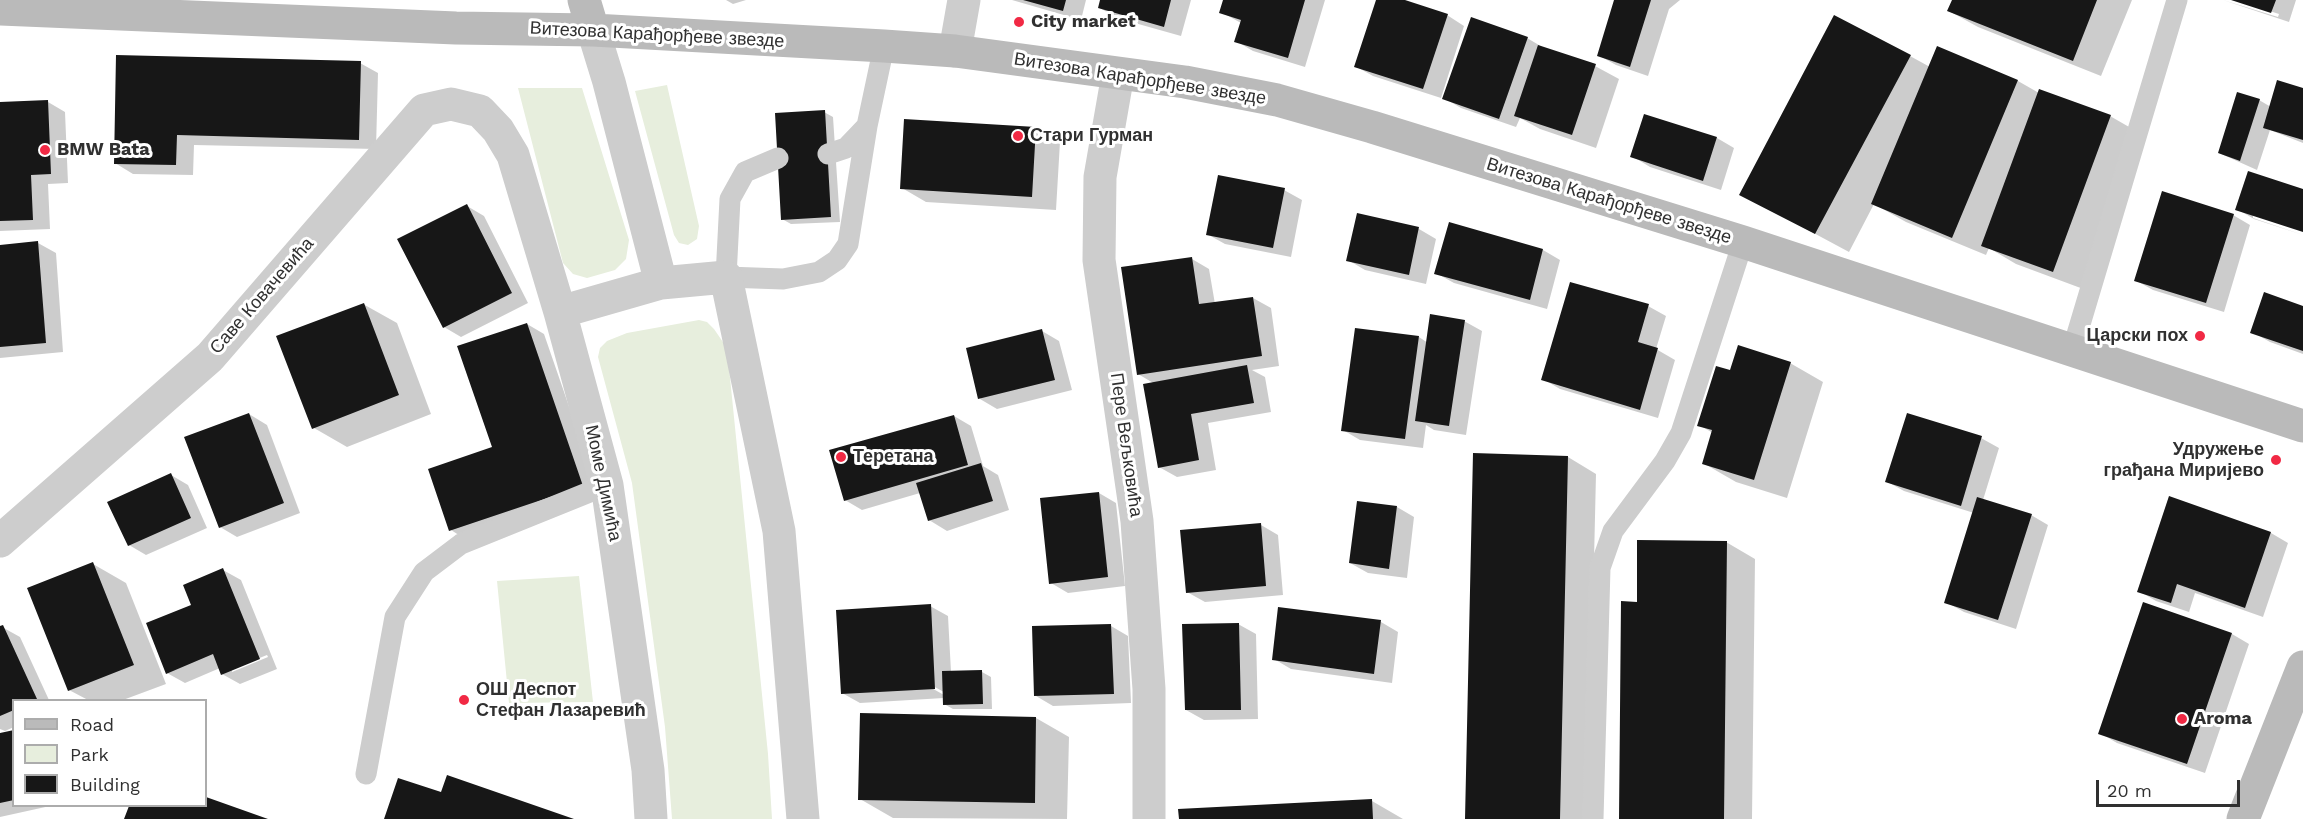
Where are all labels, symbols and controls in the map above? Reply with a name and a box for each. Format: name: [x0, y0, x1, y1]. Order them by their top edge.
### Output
place label: City market: [1031, 11, 1136, 33]
marker: City market: [1012, 15, 1026, 29]
street label: Витезова Карађорђеве звезде: [529, 18, 785, 52]
street label: Витезова Карађорђеве звезде: [1012, 48, 1268, 110]
place label: Стари Гурман: [1030, 125, 1153, 147]
marker: Стари Гурман: [1011, 129, 1025, 143]
place label: BMW Bata: [57, 139, 150, 161]
marker: BMW Bata: [38, 143, 52, 157]
street label: Витезова Карађорђеве звезде: [1484, 153, 1734, 249]
street label: Саве Ковачевића: [206, 233, 318, 359]
place label: Царски пох: [2087, 325, 2188, 347]
marker: Царски пох: [2193, 329, 2207, 343]
street label: Пере Вељковића: [1105, 372, 1147, 518]
street label: Моме Димића: [580, 423, 626, 543]
place label: Удружење грађана Миријево: [2104, 439, 2264, 482]
place label: Теретана: [853, 446, 934, 468]
marker: Теретана: [834, 450, 848, 464]
marker: Удружење грађана Миријево: [2269, 453, 2283, 467]
place label: ОШ Деспот Стефан Лазаревић: [476, 679, 646, 722]
marker: ОШ Деспот Стефан Лазаревић: [457, 693, 471, 707]
legend: [12, 699, 207, 807]
place label: Aroma: [2194, 708, 2252, 730]
marker: Aroma: [2175, 712, 2189, 726]
text: Road: [70, 714, 114, 735]
text: Park: [70, 744, 109, 765]
scale bar: [2099, 768, 2243, 806]
text: Building: [70, 774, 140, 795]
text: 20 m: [2107, 780, 2152, 801]

